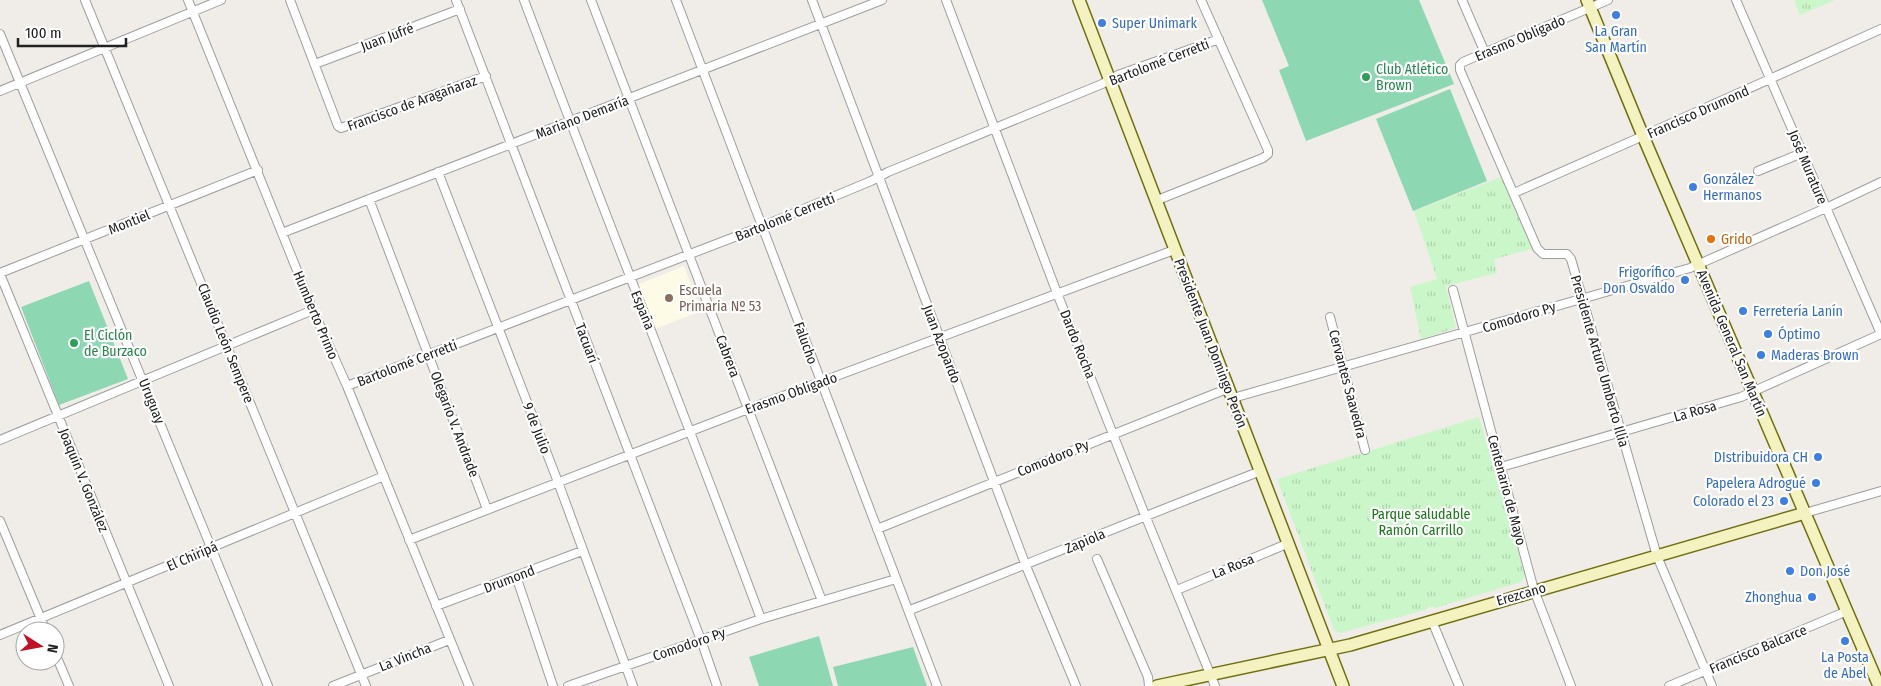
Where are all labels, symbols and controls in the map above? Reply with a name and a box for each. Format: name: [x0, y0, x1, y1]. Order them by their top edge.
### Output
marker: La Gran San Martín: [1610, 9, 1622, 21]
street label: Erasmo Obligado: [1472, 12, 1568, 65]
scale bar: [18, 15, 125, 47]
place label: Super Unimark: [1112, 15, 1197, 32]
marker: Super Unimark: [1096, 17, 1108, 29]
street label: Juan Jufré: [358, 20, 416, 55]
place label: La Gran San Martín: [1585, 23, 1647, 56]
text: 100 m: [25, 24, 62, 42]
street label: Bartolomé Cerretti: [1107, 36, 1212, 89]
place label: Club Atlético Brown: [1376, 61, 1448, 94]
marker: Club Atlético Brown: [1360, 71, 1372, 83]
street label: Francisco de Aragañaraz: [345, 72, 480, 135]
street label: Francisco Drumond: [1645, 82, 1752, 143]
street label: Mariano Demaría: [533, 92, 631, 143]
street label: José Murature: [1784, 127, 1831, 207]
place label: González Hermanos: [1703, 171, 1762, 204]
marker: González Hermanos: [1687, 181, 1699, 193]
street label: Bartolomé Cerretti: [733, 190, 837, 245]
street label: Montiel: [106, 206, 153, 238]
place label: Grido: [1721, 231, 1752, 248]
marker: Grido: [1705, 233, 1717, 245]
street label: Presidente Juan Domingo Perón: [1170, 256, 1251, 430]
place label: Frigorífico Don Osvaldo: [1603, 264, 1675, 297]
street label: Avenida General San Martín: [1693, 267, 1770, 419]
street label: Humberto Primo: [289, 268, 342, 362]
street label: Presidente Arturo Umberto Illia: [1567, 273, 1632, 449]
marker: Frigorífico Don Osvaldo: [1679, 274, 1691, 286]
street label: Claudio León Sempere: [194, 281, 257, 406]
place label: Escuela Primaria Nº 53: [679, 282, 761, 315]
street label: España: [627, 288, 658, 332]
marker: Escuela Primaria Nº 53: [663, 292, 675, 304]
street label: Comodoro Py: [1480, 298, 1559, 337]
street label: Juan Azopardo: [919, 303, 964, 386]
place label: Ferretería Lanín: [1753, 303, 1843, 320]
marker: Ferretería Lanín: [1737, 305, 1749, 317]
street label: Dardo Rocha: [1056, 307, 1099, 381]
street label: Falucho: [790, 320, 821, 367]
street label: Tacuarí: [571, 321, 602, 366]
place label: Óptimo: [1778, 325, 1820, 343]
place label: El Ciclón de Burzaco: [84, 327, 147, 360]
street label: Cervantes Saavedra: [1325, 328, 1370, 440]
marker: Óptimo: [1762, 328, 1774, 340]
street label: Cabrera: [712, 333, 743, 380]
marker: El Ciclón de Burzaco: [68, 337, 80, 349]
street label: Bartolomé Cerretti: [355, 337, 460, 390]
place label: Maderas Brown: [1771, 347, 1859, 364]
marker: Maderas Brown: [1755, 349, 1767, 361]
street label: Olegario V. Andrade: [426, 369, 483, 480]
street label: Erasmo Obligado: [743, 369, 839, 418]
street label: Uruguay: [135, 376, 169, 427]
street label: La Rosa: [1672, 397, 1719, 426]
street label: 9 de Julio: [519, 400, 554, 456]
street label: Joaquín V. González: [55, 426, 112, 535]
street label: Centenario de Mayo: [1484, 433, 1529, 547]
street label: Comodoro Py: [1015, 436, 1092, 481]
place label: DIstribuidora CH: [1714, 449, 1808, 466]
marker: DIstribuidora CH: [1812, 451, 1824, 463]
place label: Papelera Adrogué: [1706, 475, 1806, 492]
marker: Papelera Adrogué: [1810, 477, 1822, 489]
place label: Colorado el 23: [1693, 493, 1774, 510]
marker: Colorado el 23: [1778, 495, 1790, 507]
park label: Parque saludable Ramón Carrillo: [1372, 506, 1471, 539]
street label: Zapiola: [1063, 525, 1108, 558]
street label: El Chiripá: [164, 538, 220, 575]
street label: La Rosa: [1210, 550, 1257, 583]
street label: Drumond: [481, 562, 537, 597]
place label: Don José: [1800, 563, 1850, 580]
marker: Don José: [1784, 565, 1796, 577]
street label: Erezcano: [1494, 579, 1548, 610]
place label: Zhonghua: [1745, 589, 1802, 606]
marker: Zhonghua: [1806, 591, 1818, 603]
north arrow: [15, 621, 65, 671]
street label: Francisco Balcarce: [1707, 621, 1809, 678]
street label: Comodoro Py: [651, 624, 729, 665]
marker: La Posta de Abel: [1839, 635, 1851, 647]
street label: La Vincha: [377, 639, 434, 676]
text: N: [43, 643, 61, 654]
place label: La Posta de Abel: [1821, 649, 1869, 682]

